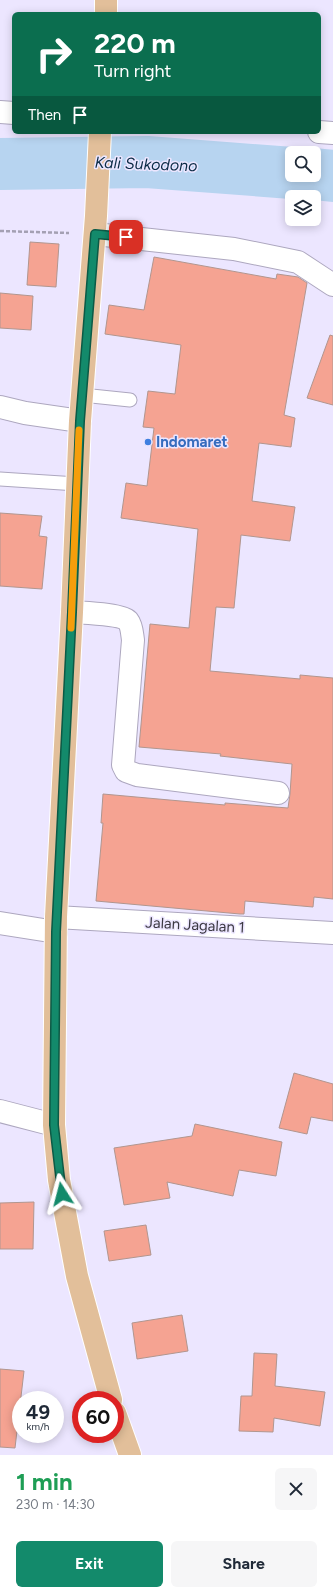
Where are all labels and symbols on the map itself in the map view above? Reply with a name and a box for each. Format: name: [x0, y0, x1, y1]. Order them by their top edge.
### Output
water label: Kali Sukodono: [94, 153, 198, 175]
pin: [109, 220, 143, 254]
place label: Indomaret: [156, 433, 228, 451]
marker: Indomaret: [143, 437, 153, 447]
street label: Jalan Jagalan 1: [145, 913, 245, 937]
position arrow: [41, 1173, 83, 1215]
speed limit sign: 60: [72, 1391, 124, 1443]

